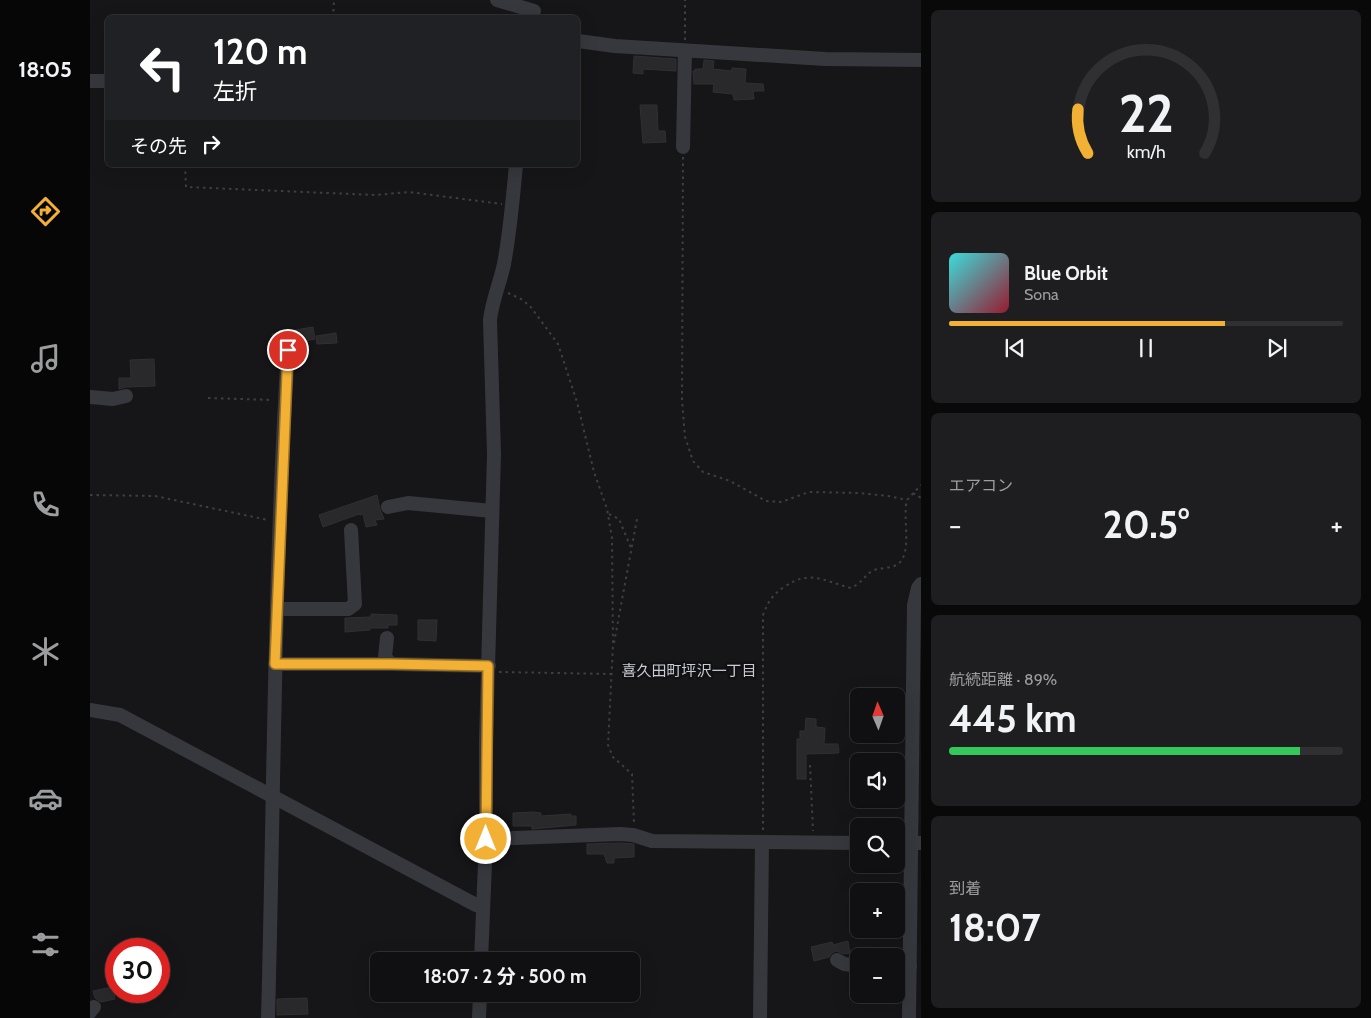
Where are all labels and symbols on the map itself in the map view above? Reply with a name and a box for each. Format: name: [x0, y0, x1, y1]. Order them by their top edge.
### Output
pin: [267, 329, 309, 371]
district label: 喜久田町坪沢一丁目: [621, 662, 757, 680]
north arrow: [850, 688, 905, 742]
position arrow: [459, 812, 511, 864]
speed limit sign: 30: [105, 938, 170, 1003]

